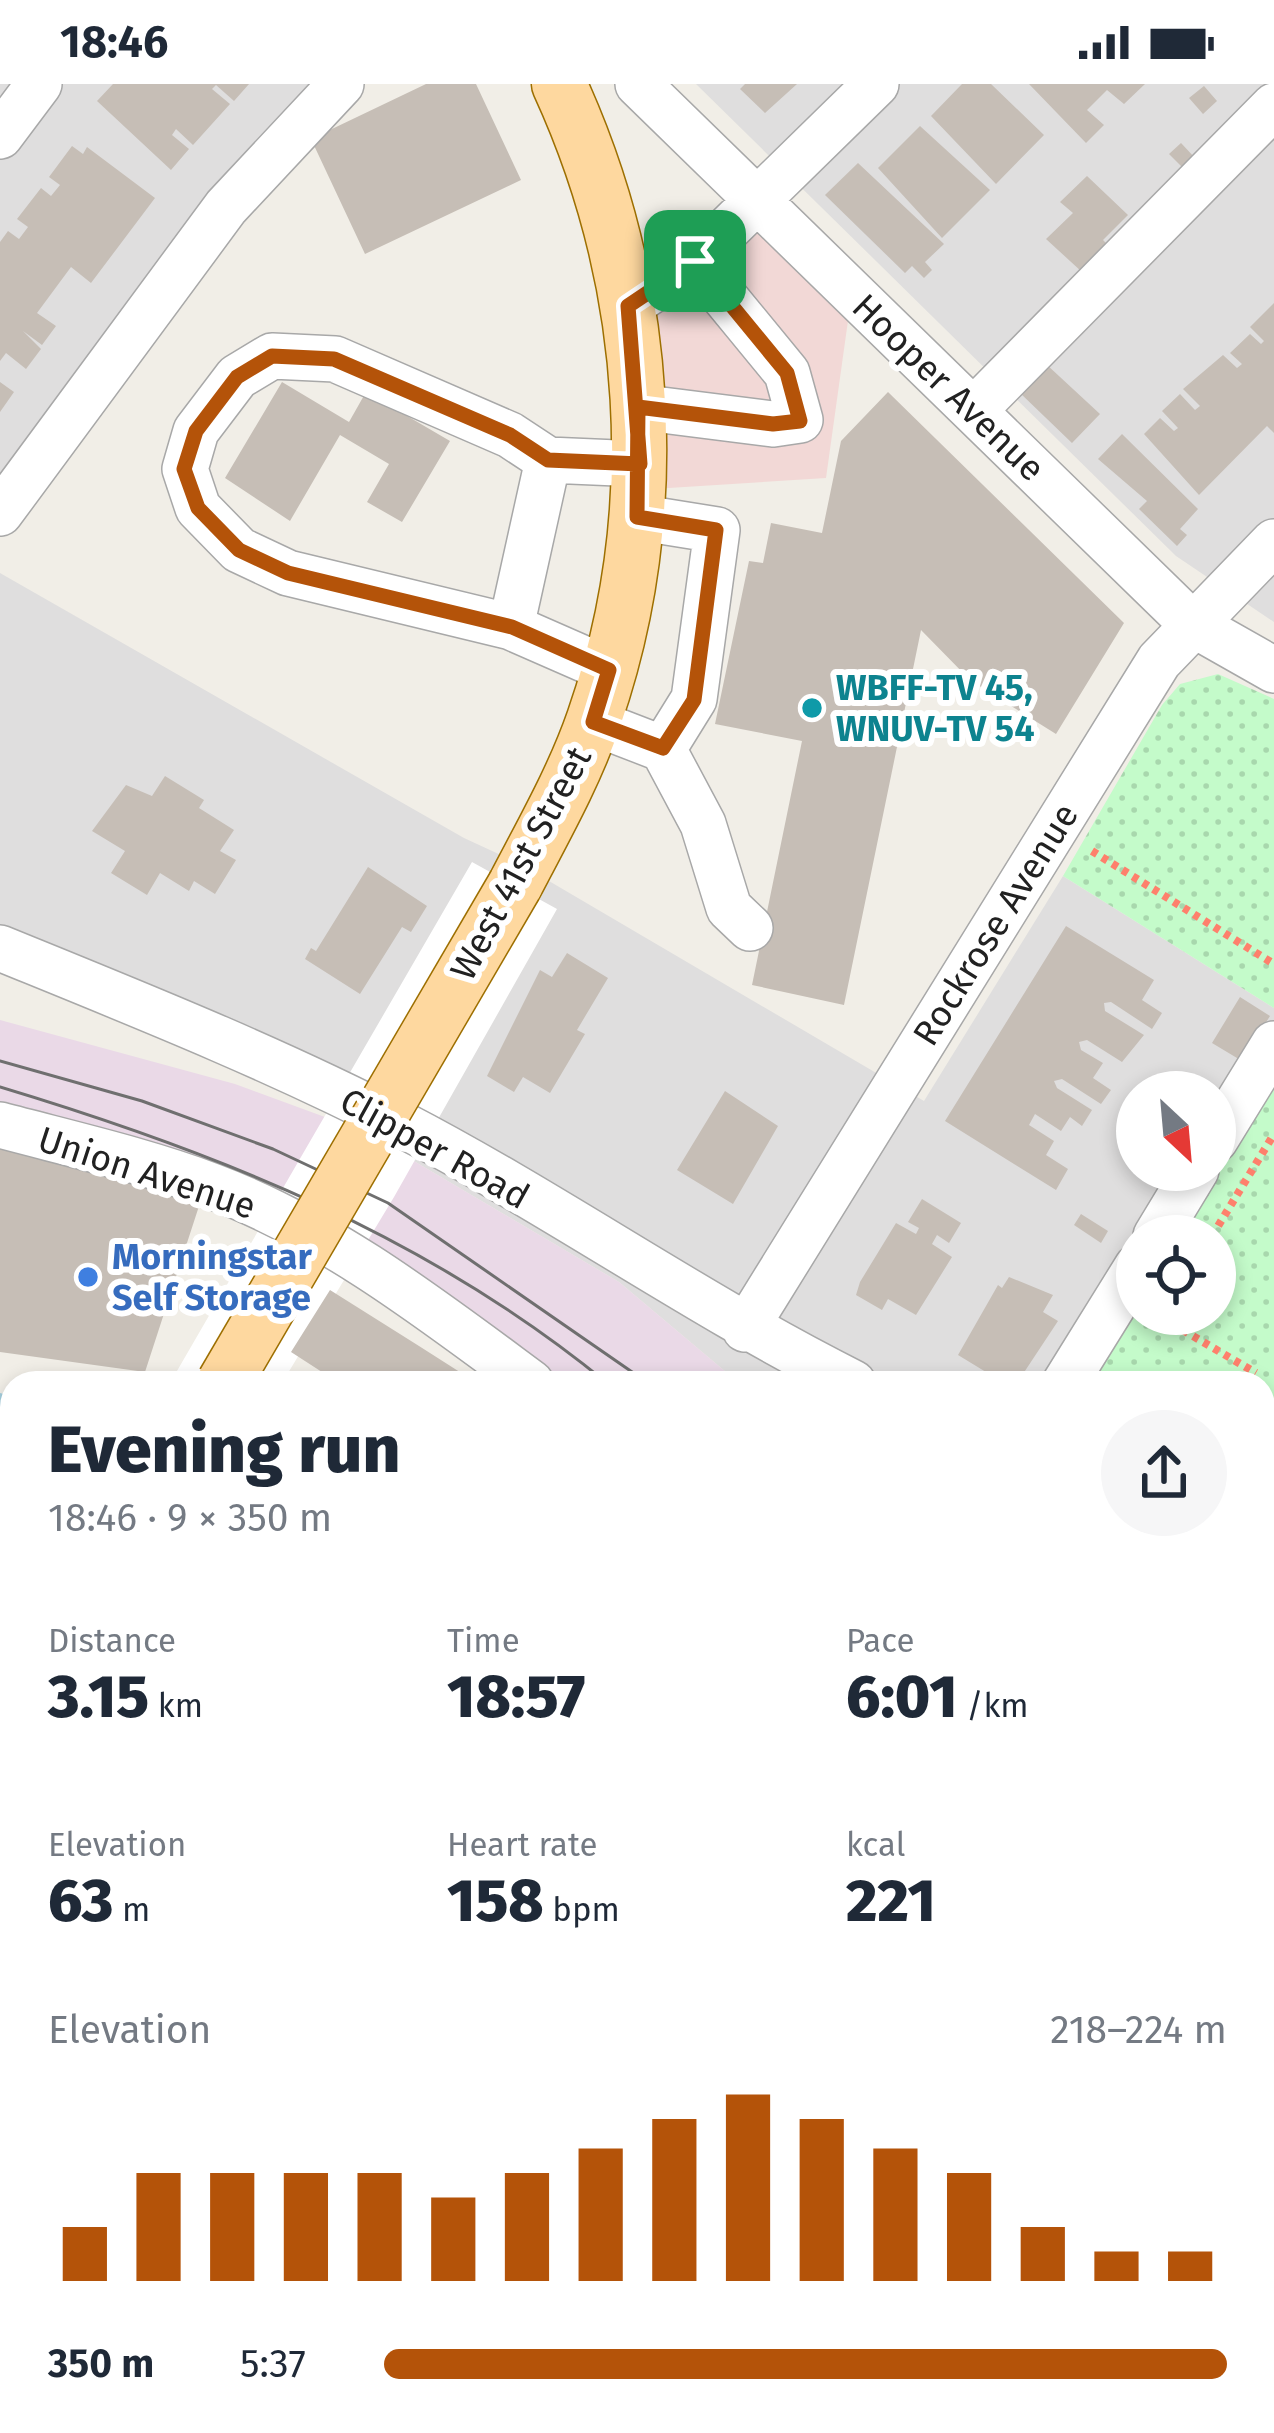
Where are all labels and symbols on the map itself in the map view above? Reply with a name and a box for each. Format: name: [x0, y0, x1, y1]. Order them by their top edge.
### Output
pin: [644, 210, 746, 312]
street label: Hooper Avenue: [843, 285, 1054, 491]
place label: WBFF-TV 45, WNUV-TV 54: [836, 666, 1035, 751]
marker: WBFF-TV 45, WNUV-TV 54: [799, 695, 825, 721]
street label: West 41st Street: [441, 739, 601, 988]
street label: Rockrose Avenue: [904, 795, 1088, 1054]
north arrow: [1116, 1071, 1236, 1191]
street label: Clipper Road: [332, 1079, 537, 1219]
street label: Union Avenue: [32, 1117, 261, 1229]
place label: Morningstar Self Storage: [112, 1235, 313, 1320]
marker: Morningstar Self Storage: [75, 1264, 101, 1290]

